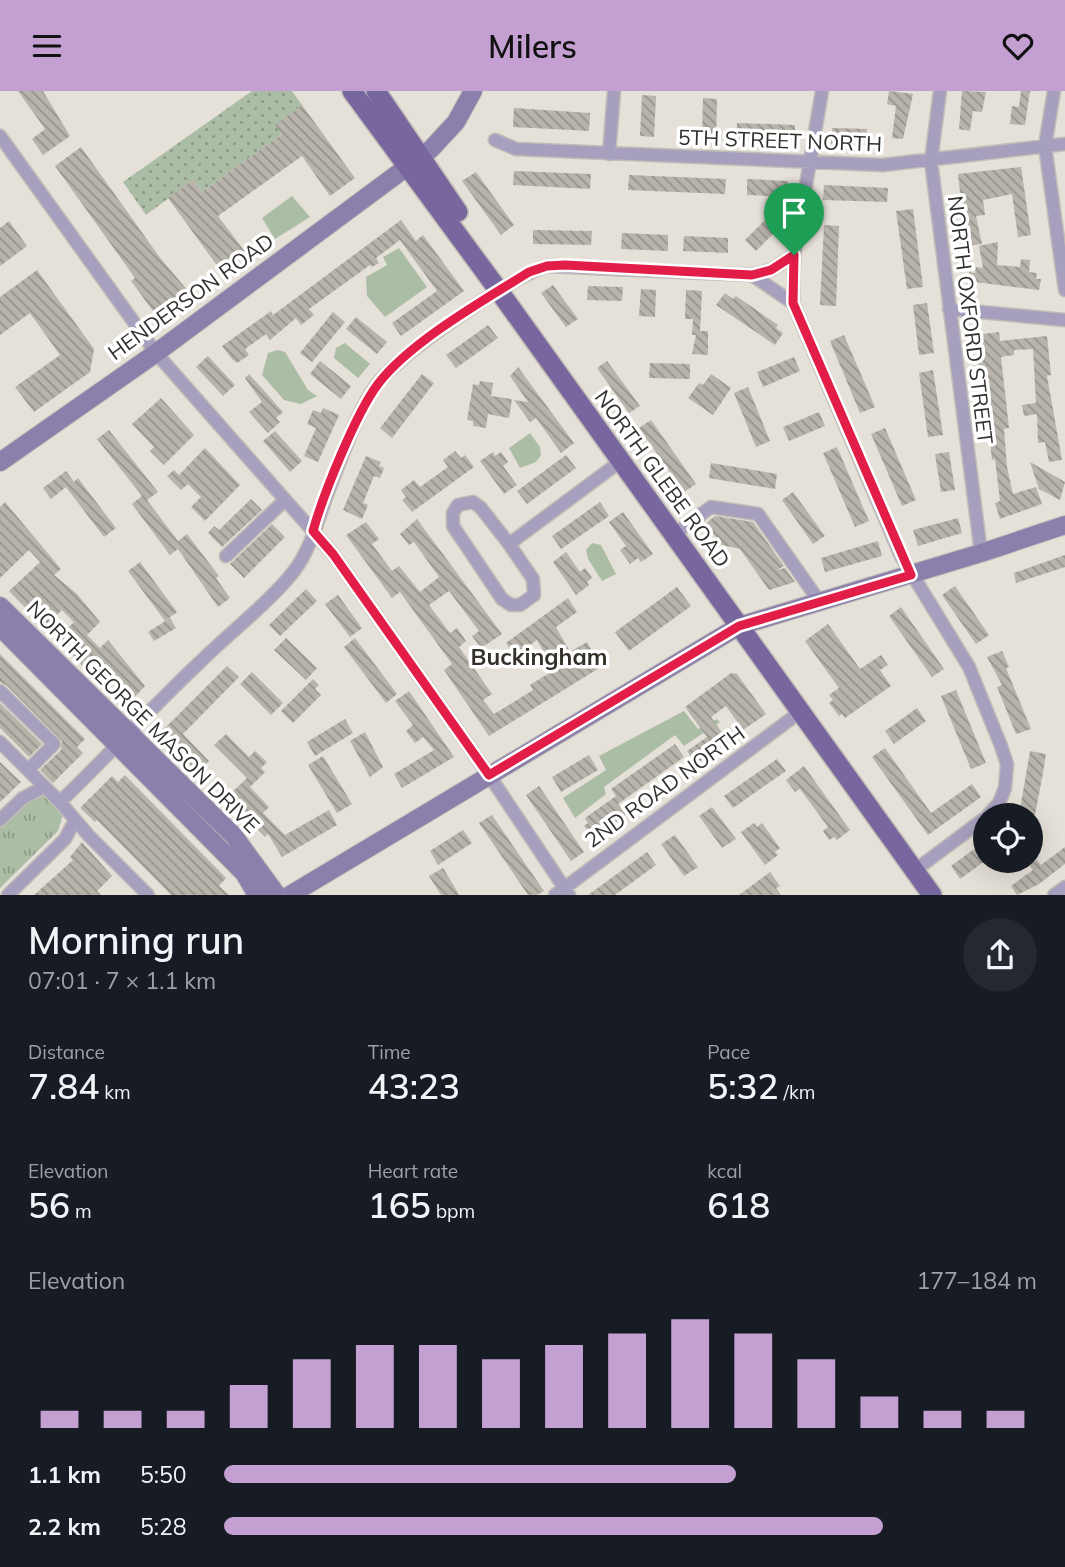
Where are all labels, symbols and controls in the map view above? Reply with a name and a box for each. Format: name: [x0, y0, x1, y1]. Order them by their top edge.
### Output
text: Milers: [488, 26, 577, 66]
icon: menu: [28, 27, 66, 65]
icon: heart: [999, 27, 1037, 65]
street label: 5TH STREET NORTH: [678, 123, 883, 157]
pin: [764, 183, 824, 255]
icon: arrive: [775, 194, 813, 232]
street label: NORTH OXFORD STREET: [943, 194, 999, 446]
street label: HENDERSON ROAD: [102, 227, 278, 365]
street label: NORTH GLEBE ROAD: [590, 385, 736, 572]
street label: NORTH GEORGE MASON DRIVE: [22, 595, 265, 838]
district label: Buckingham: [471, 642, 607, 671]
street label: 2ND ROAD NORTH: [579, 719, 749, 853]
map controls: [973, 803, 1043, 873]
button: locate: [973, 803, 1043, 873]
text: Morning run: [28, 916, 244, 964]
button: share: [963, 918, 1037, 992]
text: 07:01 · 7 × 1.1 km: [28, 966, 216, 995]
text: Distance: [28, 1040, 105, 1064]
text: Time: [368, 1040, 411, 1064]
text: Pace: [707, 1040, 750, 1064]
text: 7.84: [28, 1064, 99, 1108]
text: 43:23: [368, 1064, 460, 1108]
text: 5:32: [707, 1064, 779, 1108]
text: km: [99, 1080, 131, 1104]
text: /km: [779, 1080, 815, 1104]
text: Elevation: [28, 1159, 108, 1183]
text: Heart rate: [368, 1159, 458, 1183]
text: kcal: [707, 1159, 742, 1183]
text: 56: [28, 1183, 70, 1227]
text: 165: [368, 1183, 431, 1227]
text: 618: [707, 1183, 770, 1227]
text: m: [70, 1199, 92, 1223]
text: bpm: [431, 1199, 475, 1223]
text: Elevation: [28, 1266, 125, 1295]
text: 177–184 m: [916, 1266, 1037, 1295]
text: 1.1 km: [28, 1460, 101, 1489]
text: 5:50: [140, 1460, 187, 1489]
text: 2.2 km: [28, 1512, 101, 1541]
text: 5:28: [140, 1512, 187, 1541]

